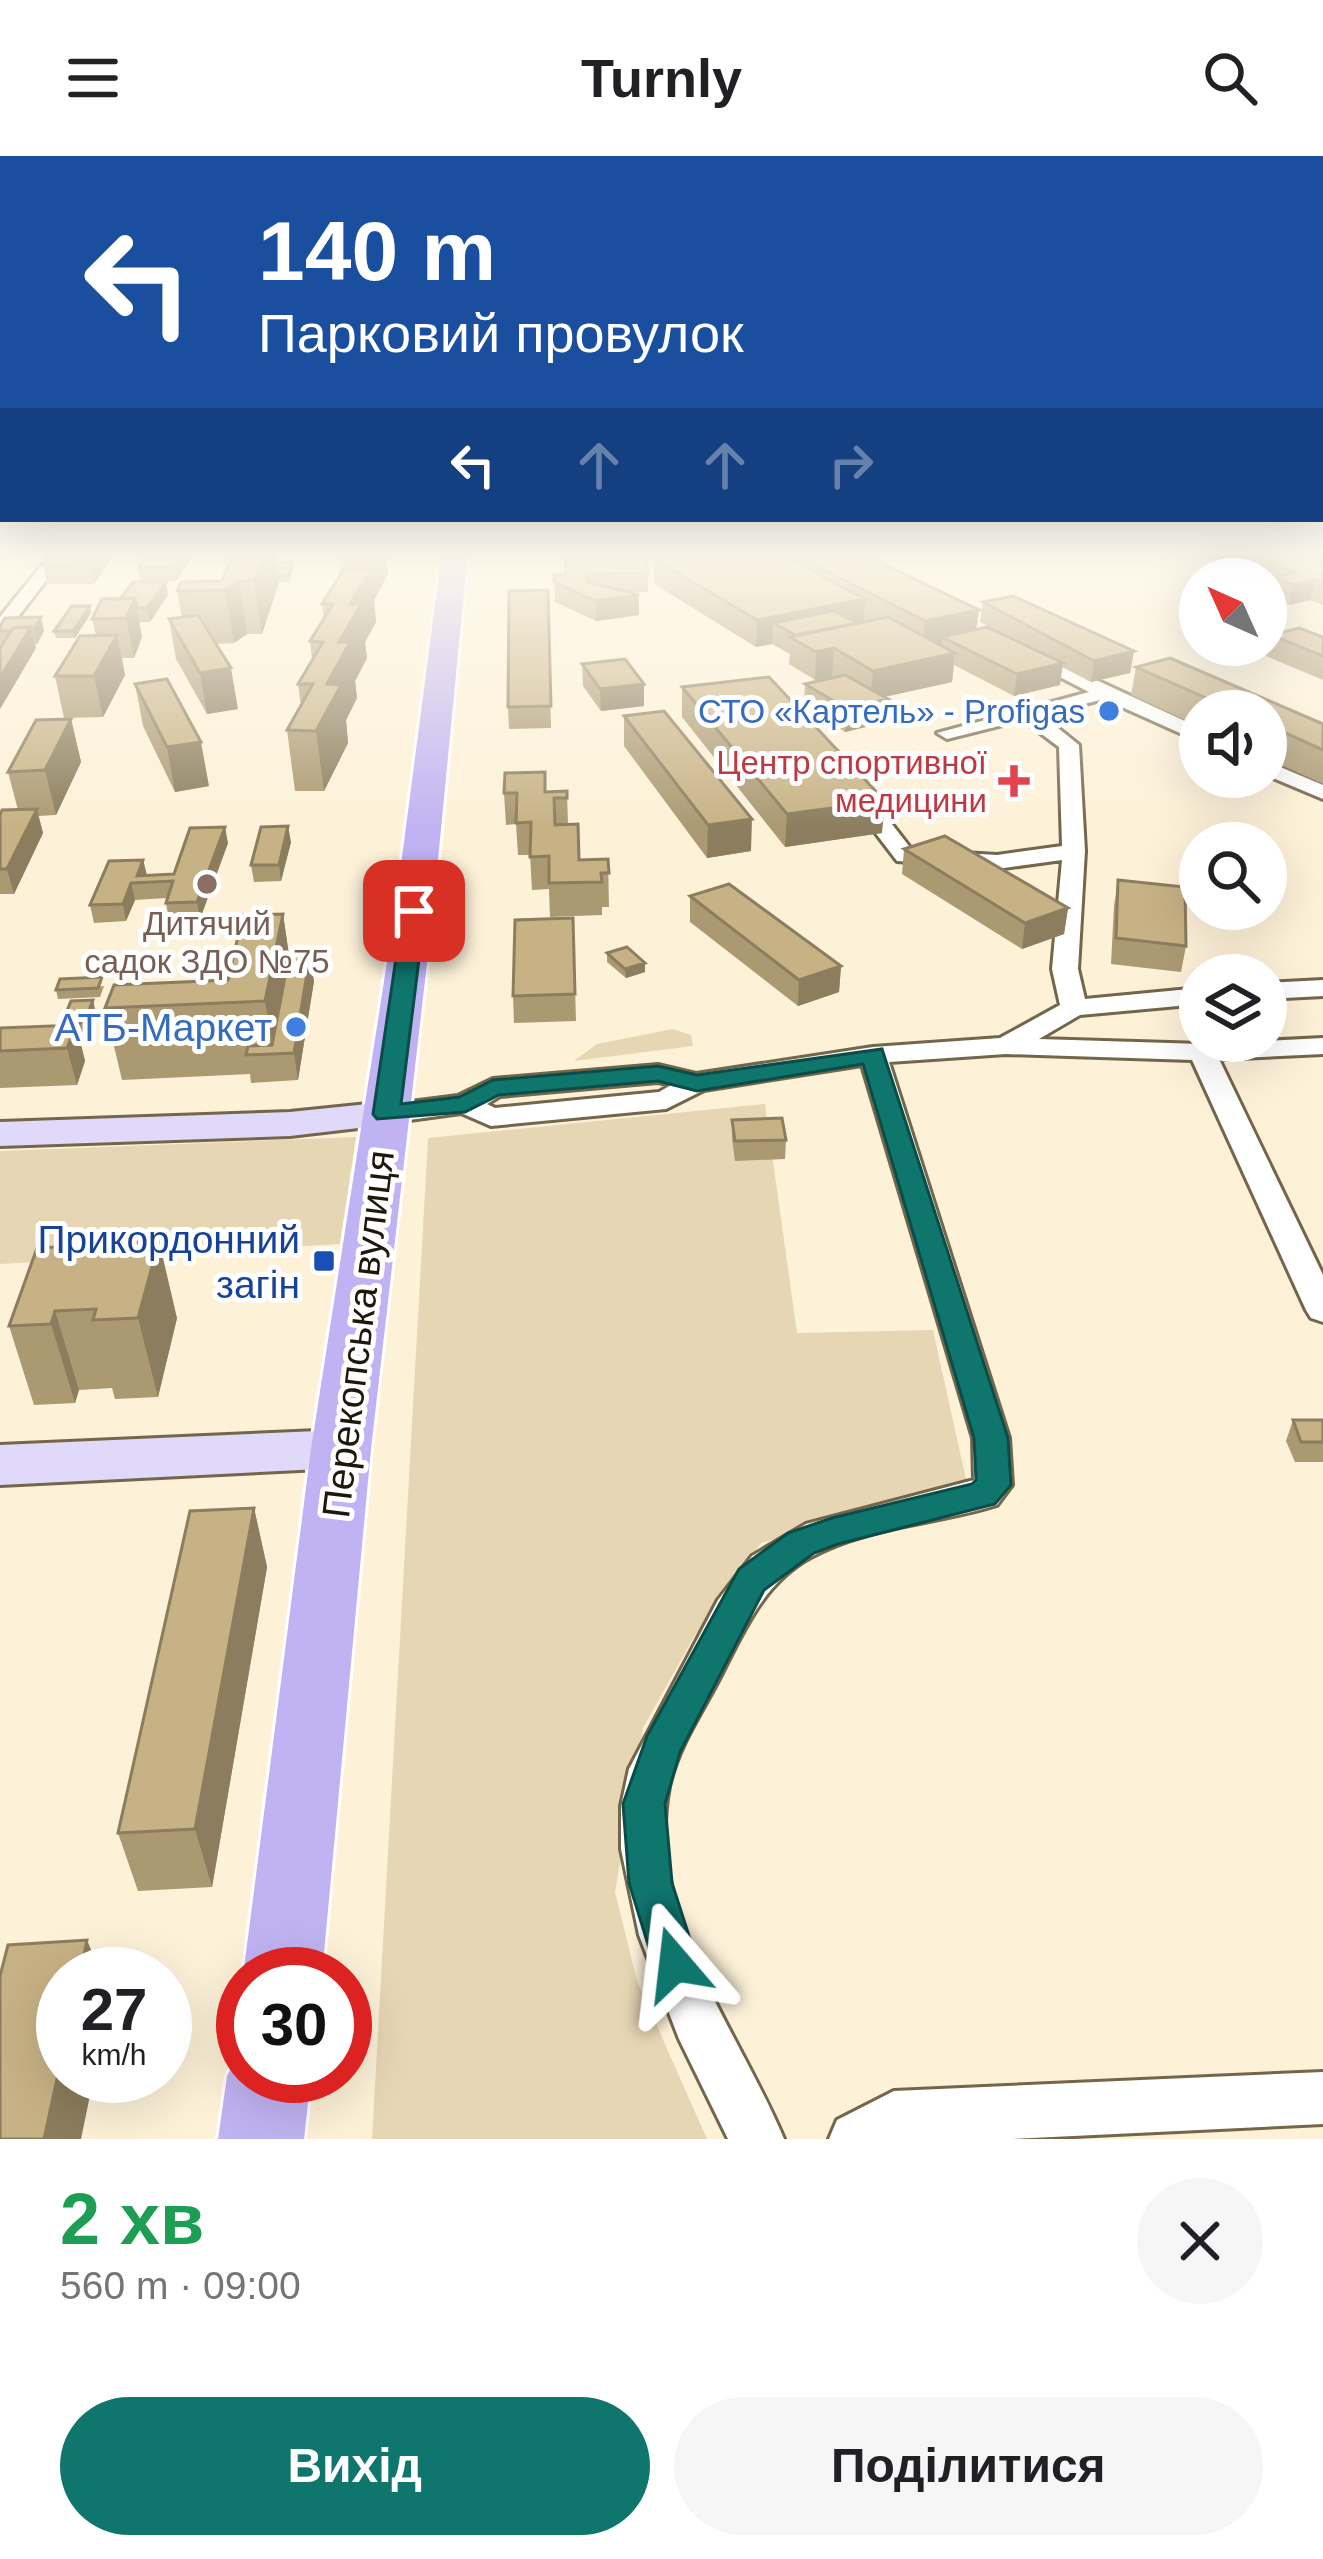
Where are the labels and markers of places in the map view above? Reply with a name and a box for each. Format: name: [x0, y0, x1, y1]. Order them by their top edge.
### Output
place label: СТО «Картель» - Profigas: [698, 693, 1085, 730]
marker: СТО «Картель» - Profigas: [1096, 698, 1122, 724]
place label: Центр спортивної медицини: [716, 744, 987, 819]
marker: Центр спортивної медицини: [998, 765, 1030, 797]
pin: [363, 860, 465, 962]
marker: Дитячий садок ЗДО №75: [194, 871, 220, 897]
place label: Дитячий садок ЗДО №75: [84, 905, 330, 980]
place label: АТБ-Маркет: [55, 1006, 272, 1049]
marker: АТБ-Маркет: [283, 1014, 309, 1040]
place label: Прикордонний загін: [37, 1218, 300, 1306]
marker: Прикордонний загін: [311, 1248, 337, 1274]

